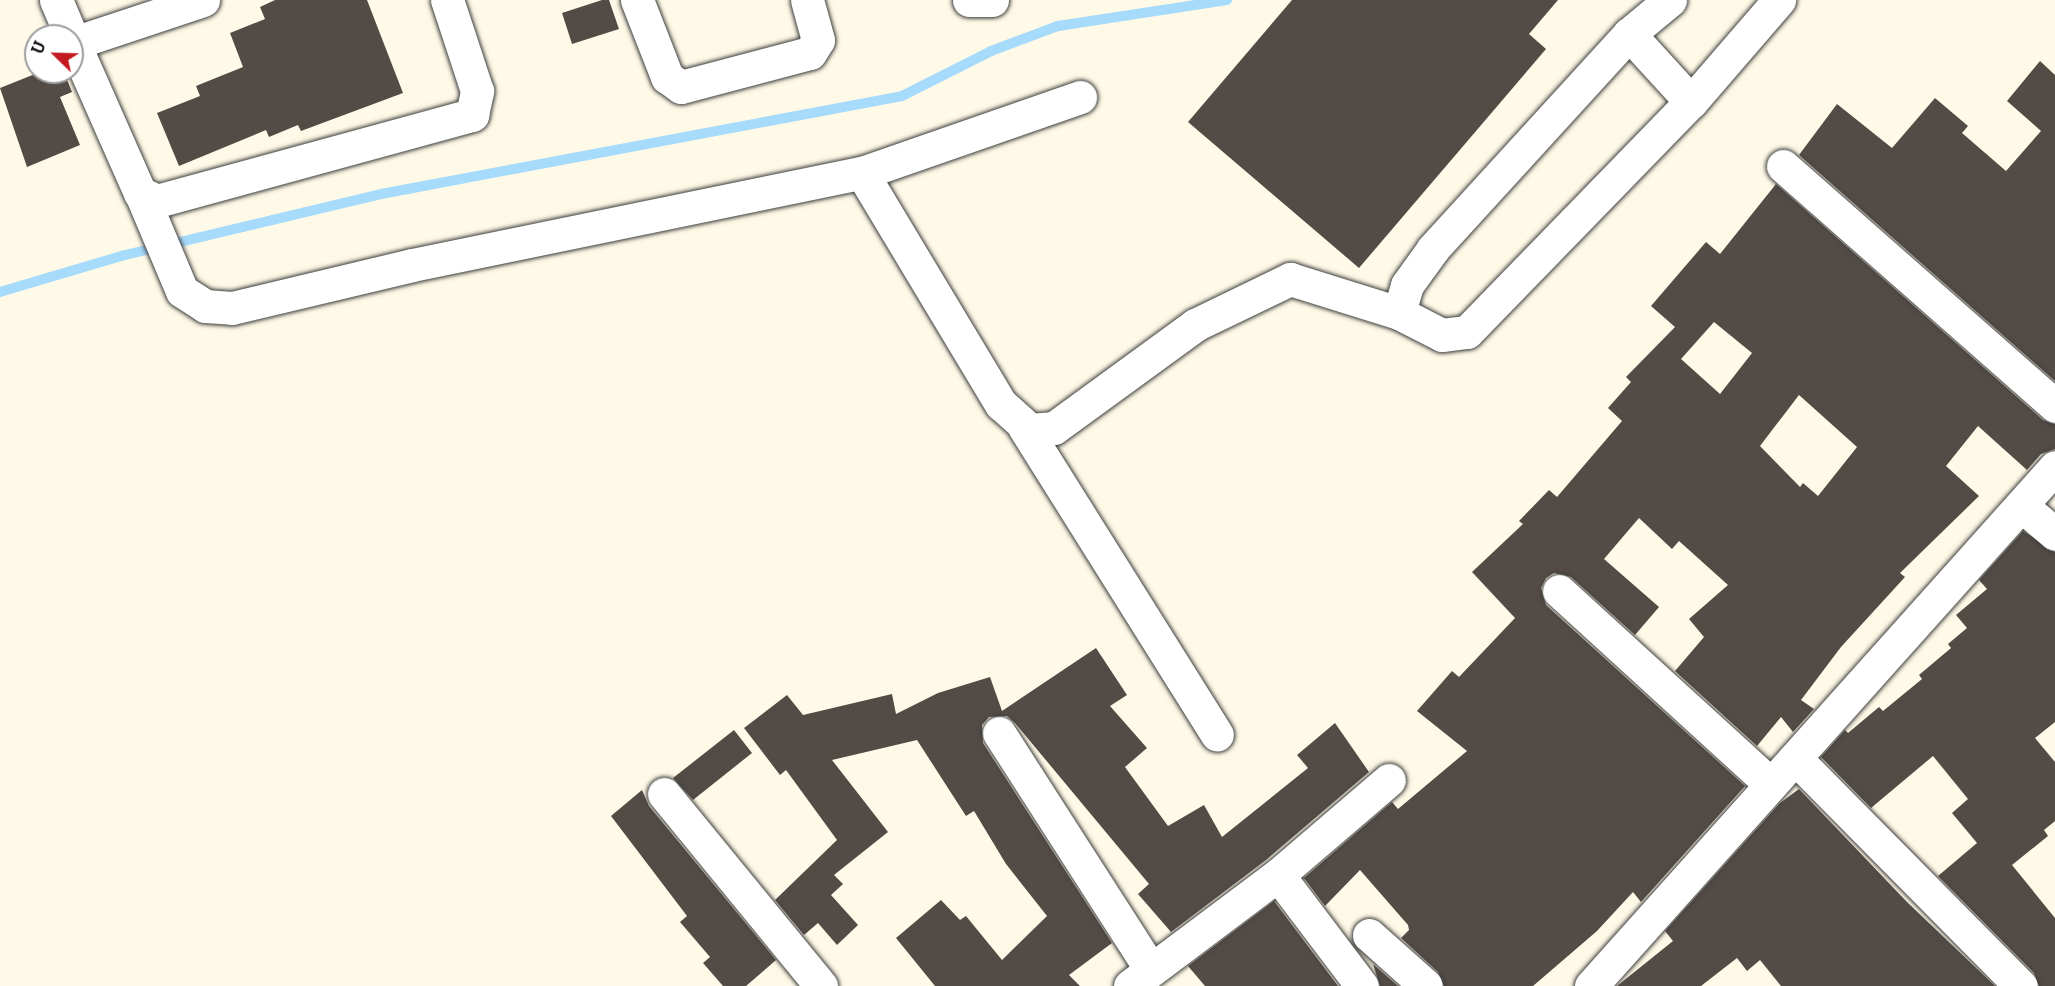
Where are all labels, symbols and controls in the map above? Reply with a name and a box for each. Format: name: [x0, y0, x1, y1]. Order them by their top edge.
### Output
north arrow: [24, 24, 84, 84]
text: U: [28, 38, 50, 57]

